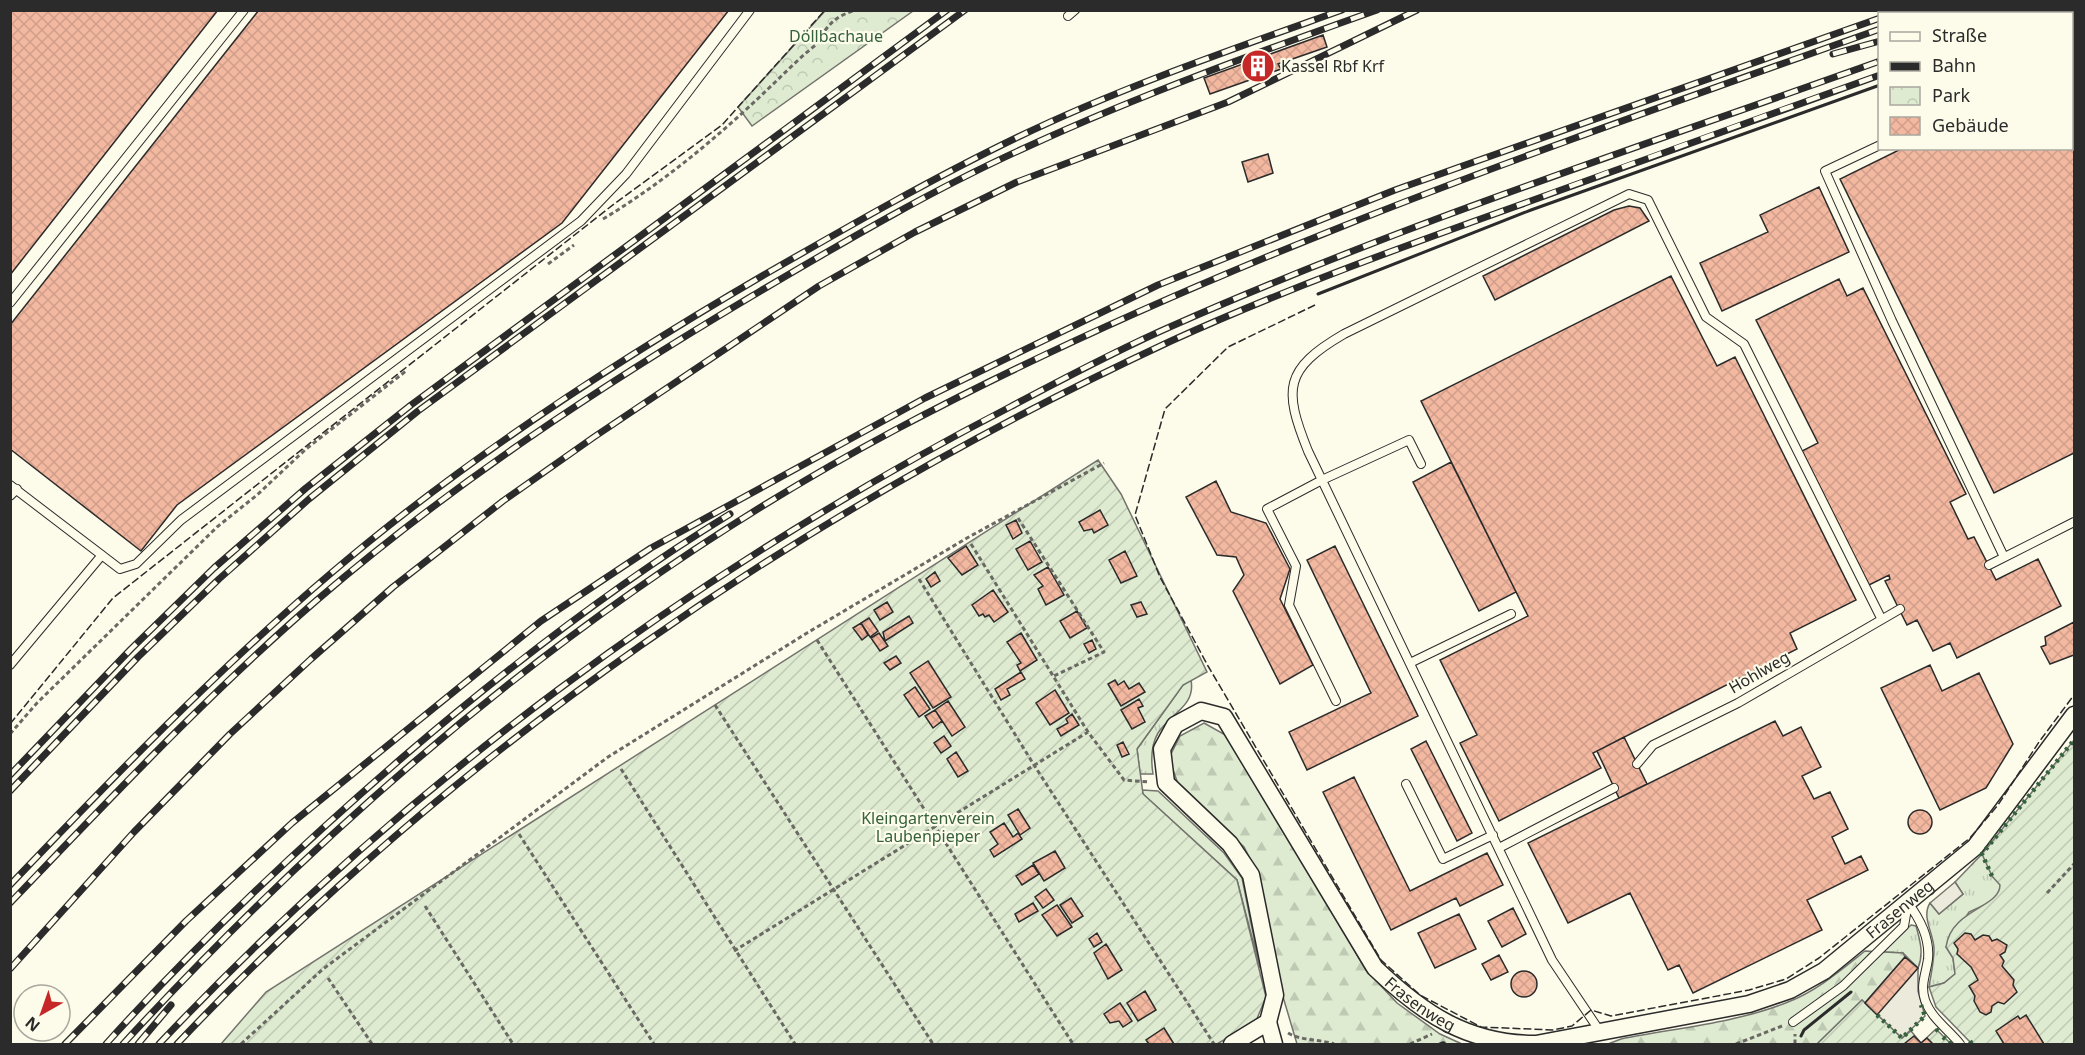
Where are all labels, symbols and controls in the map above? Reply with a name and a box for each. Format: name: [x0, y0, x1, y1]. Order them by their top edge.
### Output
legend: [1878, 12, 2073, 150]
text: Straße: [1932, 23, 1987, 47]
park label: Döllbachaue: [789, 25, 883, 47]
building icon: Kassel Rbf Krf: [1240, 48, 1276, 84]
text: Bahn: [1932, 53, 1976, 77]
place label: Kassel Rbf Krf: [1281, 55, 1385, 77]
text: Park: [1932, 83, 1970, 107]
text: Gebäude: [1932, 113, 2009, 137]
street label: Hohlweg: [1724, 646, 1794, 698]
park label: Kleingartenverein Laubenpieper: [861, 807, 995, 847]
street label: Frasenweg: [1861, 875, 1938, 943]
street label: Frasenweg: [1380, 972, 1459, 1036]
north arrow: [12, 983, 72, 1043]
text: N: [20, 1012, 44, 1037]

